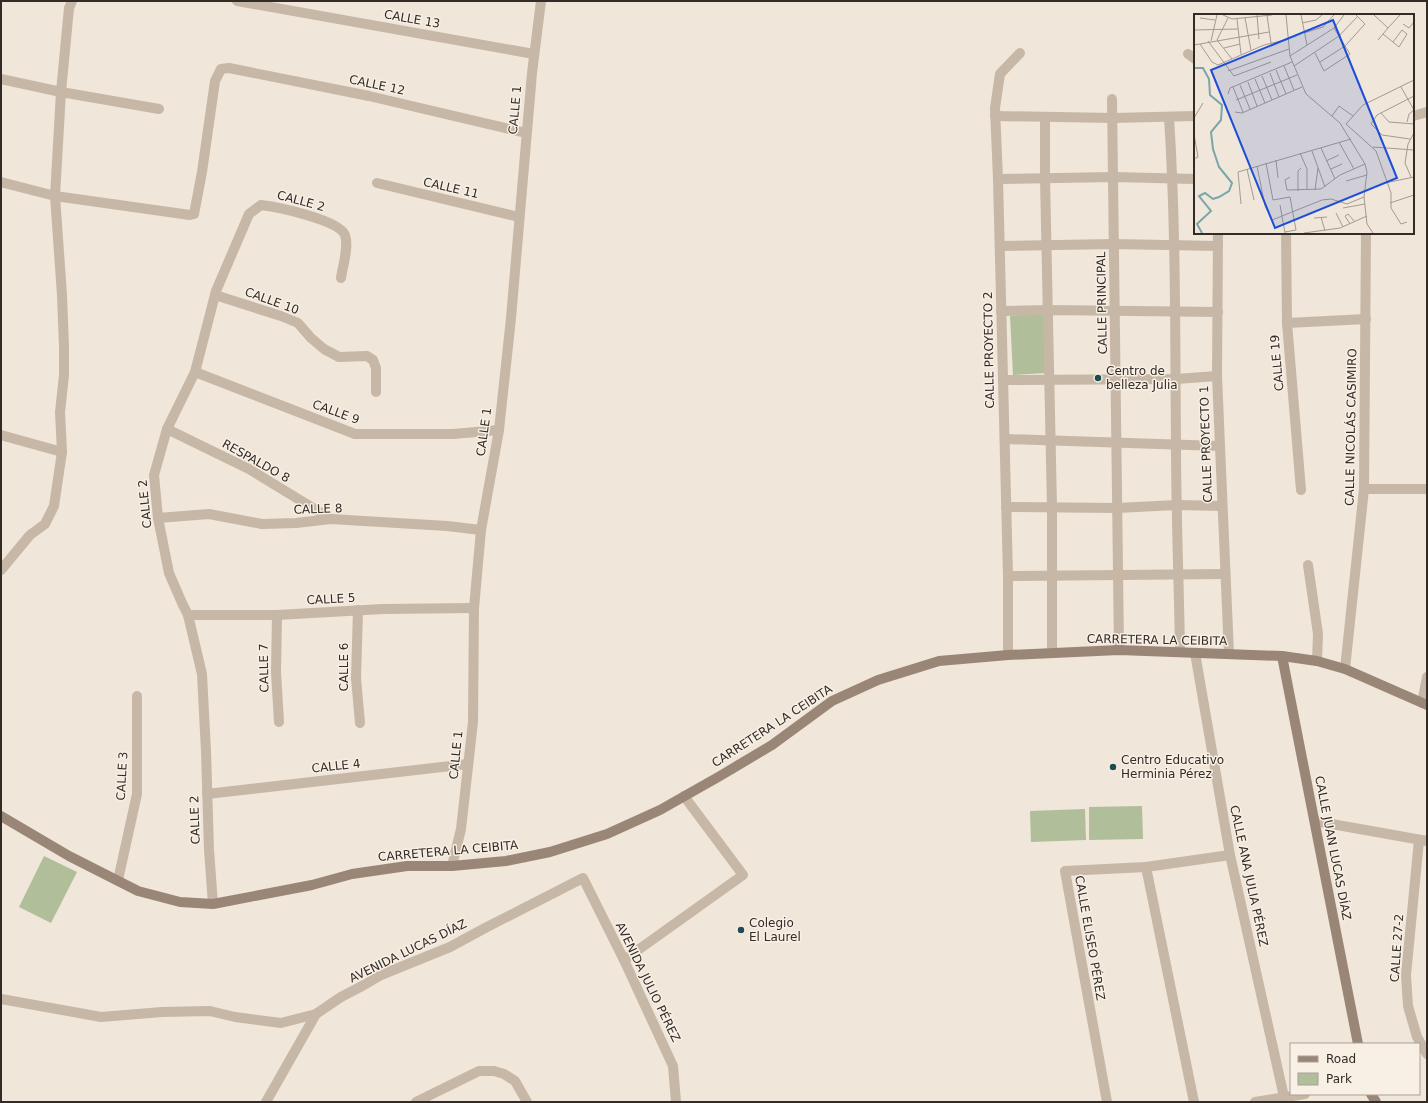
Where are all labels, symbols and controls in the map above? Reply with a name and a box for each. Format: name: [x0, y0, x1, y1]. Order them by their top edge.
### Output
street label: CALLE 13: [383, 7, 441, 31]
inset map: [1194, 14, 1414, 234]
street label: CALLE 12: [348, 72, 406, 98]
street label: CALLE 1: [506, 85, 524, 135]
street label: CALLE 11: [422, 175, 480, 201]
street label: CALLE 2: [276, 188, 326, 214]
street label: CALLE PRINCIPAL: [1094, 251, 1110, 354]
street label: CALLE 10: [243, 285, 301, 317]
street label: CALLE PROYECTO 2: [981, 291, 997, 409]
street label: CALLE 19: [1268, 334, 1286, 392]
street label: CALLE NICOLÁS CASIMIRO: [1342, 348, 1359, 506]
place label: Centro de belleza Julia: [1106, 364, 1178, 392]
marker: Centro de belleza Julia: [1093, 373, 1103, 383]
street label: CALLE PROYECTO 1: [1197, 385, 1215, 503]
street label: CALLE 9: [311, 397, 361, 427]
street label: CALLE 1: [474, 407, 494, 457]
street label: RESPALDO 8: [220, 437, 292, 485]
street label: CALLE 2: [135, 479, 155, 529]
street label: CALLE 8: [293, 501, 343, 517]
street label: CALLE 5: [306, 591, 356, 607]
street label: CARRETERA LA CEIBITA: [1087, 632, 1228, 648]
street label: CALLE 7: [257, 643, 271, 693]
street label: CALLE 6: [337, 643, 351, 692]
street label: CARRETERA LA CEIBITA: [709, 681, 835, 770]
street label: CALLE 1: [446, 730, 466, 780]
street label: CALLE 3: [114, 751, 130, 801]
place label: Centro Educativo Herminia Pérez: [1121, 753, 1224, 781]
street label: CALLE 4: [311, 756, 361, 776]
marker: Centro Educativo Herminia Pérez: [1108, 762, 1118, 772]
street label: CALLE JUAN LUCAS DÍAZ: [1312, 774, 1355, 921]
street label: CALLE 2: [187, 795, 203, 845]
street label: CALLE ANA JULIA PÉREZ: [1227, 804, 1272, 948]
street label: CARRETERA LA CEIBITA: [377, 838, 519, 864]
street label: CALLE ELISEO PÉREZ: [1072, 874, 1109, 1002]
street label: CALLE 27-2: [1388, 913, 1406, 983]
street label: AVENIDA LUCAS DÍAZ: [347, 916, 469, 986]
place label: Colegio El Laurel: [749, 916, 801, 944]
street label: AVENIDA JULIO PÉREZ: [613, 919, 684, 1044]
marker: Colegio El Laurel: [736, 925, 746, 935]
legend: [1290, 1043, 1420, 1095]
text: Road: [1326, 1052, 1356, 1066]
text: Park: [1326, 1072, 1352, 1086]

